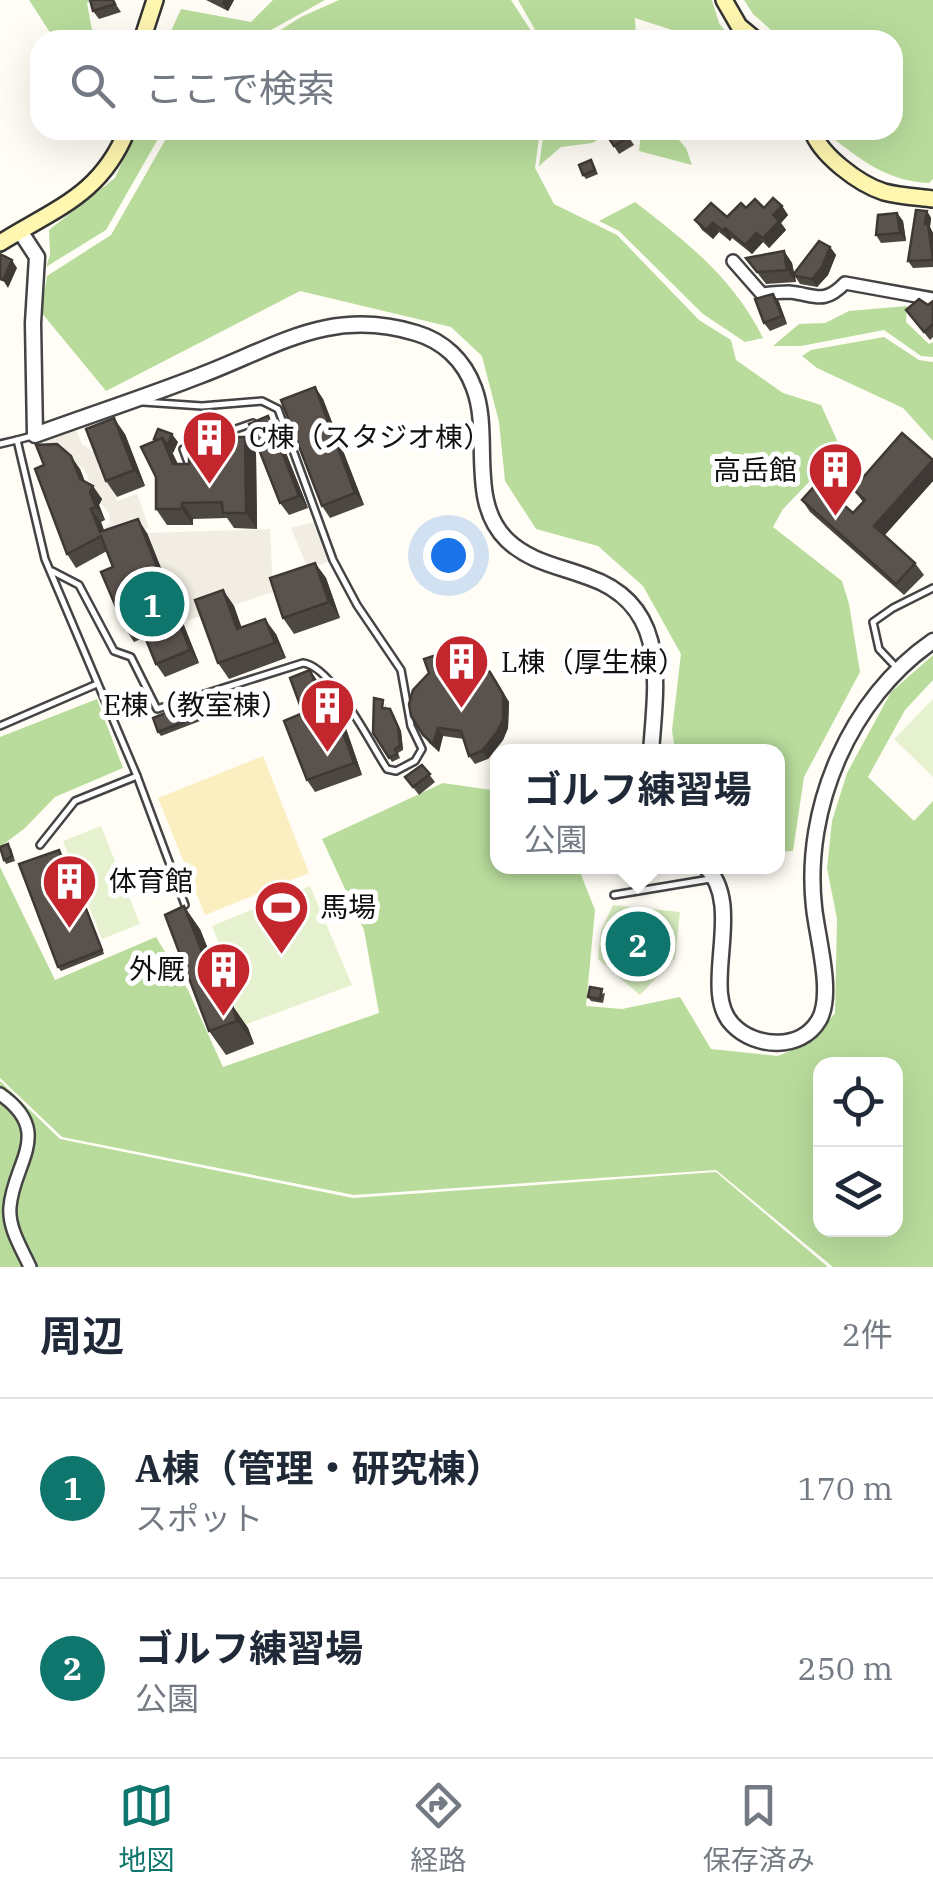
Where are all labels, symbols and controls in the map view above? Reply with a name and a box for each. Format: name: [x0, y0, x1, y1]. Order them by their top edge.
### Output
search box: [30, 30, 903, 140]
icon: search: [65, 58, 120, 113]
text: ここで検索: [145, 63, 335, 112]
building icon: C棟（スタジオ棟）: [180, 407, 240, 486]
place label: C棟（スタジオ棟）: [249, 418, 491, 455]
building icon: 高岳館: [806, 440, 866, 519]
place label: 高岳館: [713, 451, 797, 488]
your location: [423, 530, 474, 581]
pin: 1: [120, 566, 184, 642]
building icon: L棟（厚生棟）: [432, 632, 492, 711]
place label: L棟（厚生棟）: [501, 643, 686, 680]
building icon: E棟（教室棟）: [298, 675, 358, 754]
place label: E棟（教室棟）: [103, 686, 289, 723]
popup: [490, 744, 785, 874]
text: ゴルフ練習場: [523, 764, 752, 813]
text: 公園: [523, 818, 588, 860]
building icon: 体育館: [40, 851, 100, 930]
place label: 体育館: [109, 862, 193, 899]
sports icon: 馬場: [251, 877, 311, 956]
place label: 馬場: [320, 888, 376, 925]
pin: 2: [606, 906, 670, 982]
building icon: 外厩: [194, 939, 254, 1018]
place label: 外厩: [129, 950, 185, 987]
map controls: [813, 1057, 903, 1237]
button: locate: [813, 1057, 903, 1147]
button: layers: [813, 1147, 903, 1237]
text: 周辺: [40, 1308, 124, 1363]
text: 2件: [842, 1313, 893, 1355]
text: A棟（管理・研究棟）: [135, 1443, 504, 1492]
text: 1: [63, 1467, 82, 1509]
text: 170 m: [797, 1467, 893, 1509]
text: スポット: [135, 1497, 263, 1539]
text: ゴルフ練習場: [135, 1623, 363, 1672]
text: 2: [63, 1647, 82, 1689]
text: 250 m: [797, 1647, 893, 1689]
text: 公園: [135, 1677, 199, 1719]
tab: 地図: [118, 1778, 174, 1878]
tab: 経路: [410, 1778, 467, 1878]
tab: 保存済み: [703, 1778, 815, 1878]

